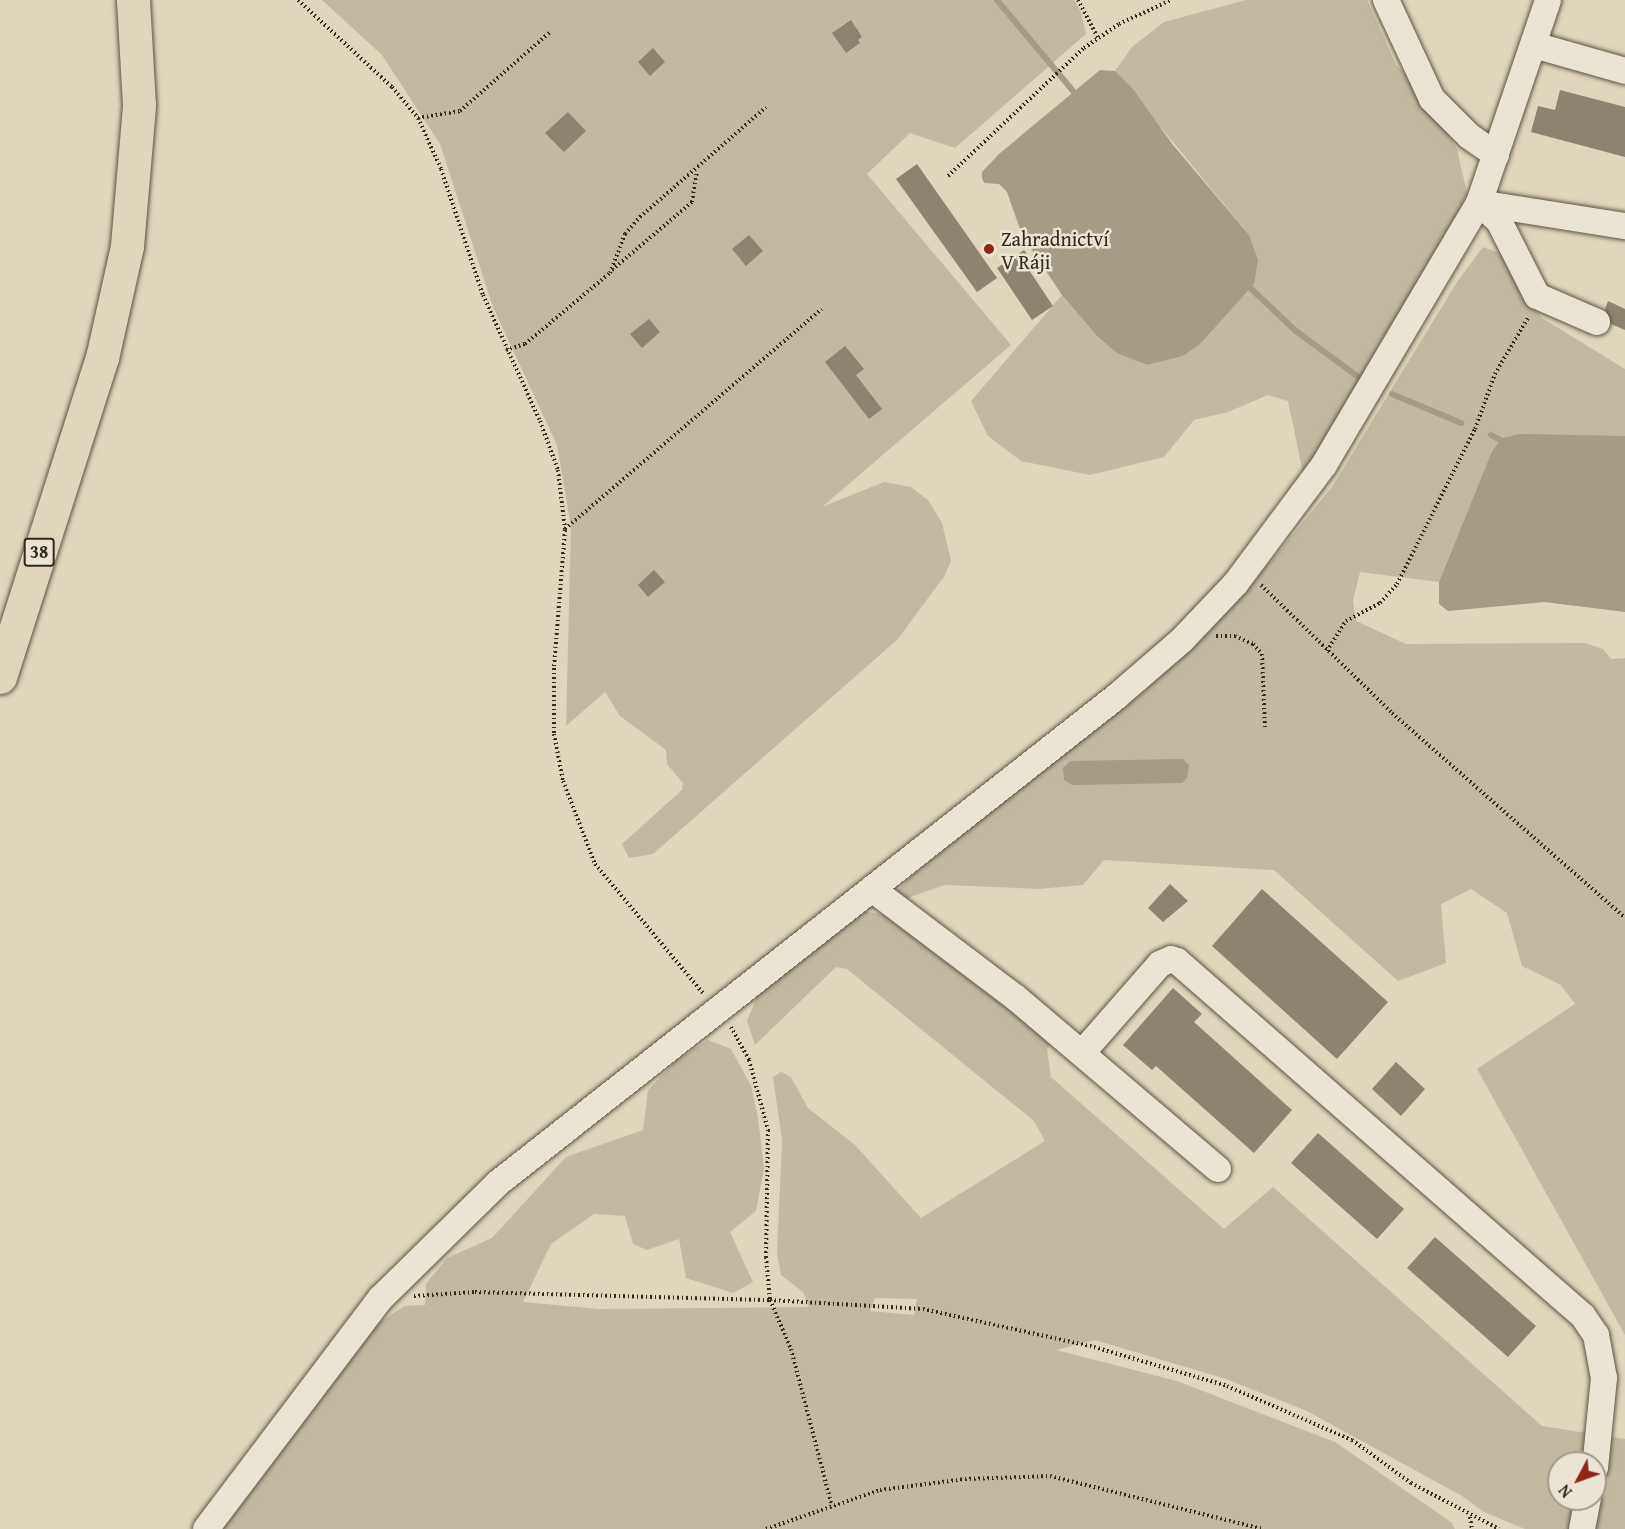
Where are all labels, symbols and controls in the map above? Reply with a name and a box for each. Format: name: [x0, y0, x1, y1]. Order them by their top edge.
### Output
place label: Zahradnictví V Ráji: [1001, 226, 1109, 273]
marker: Zahradnictví V Ráji: [982, 242, 996, 256]
road number: 38: [22, 537, 56, 567]
north arrow: [1547, 1451, 1607, 1511]
text: N: [1552, 1480, 1577, 1503]

